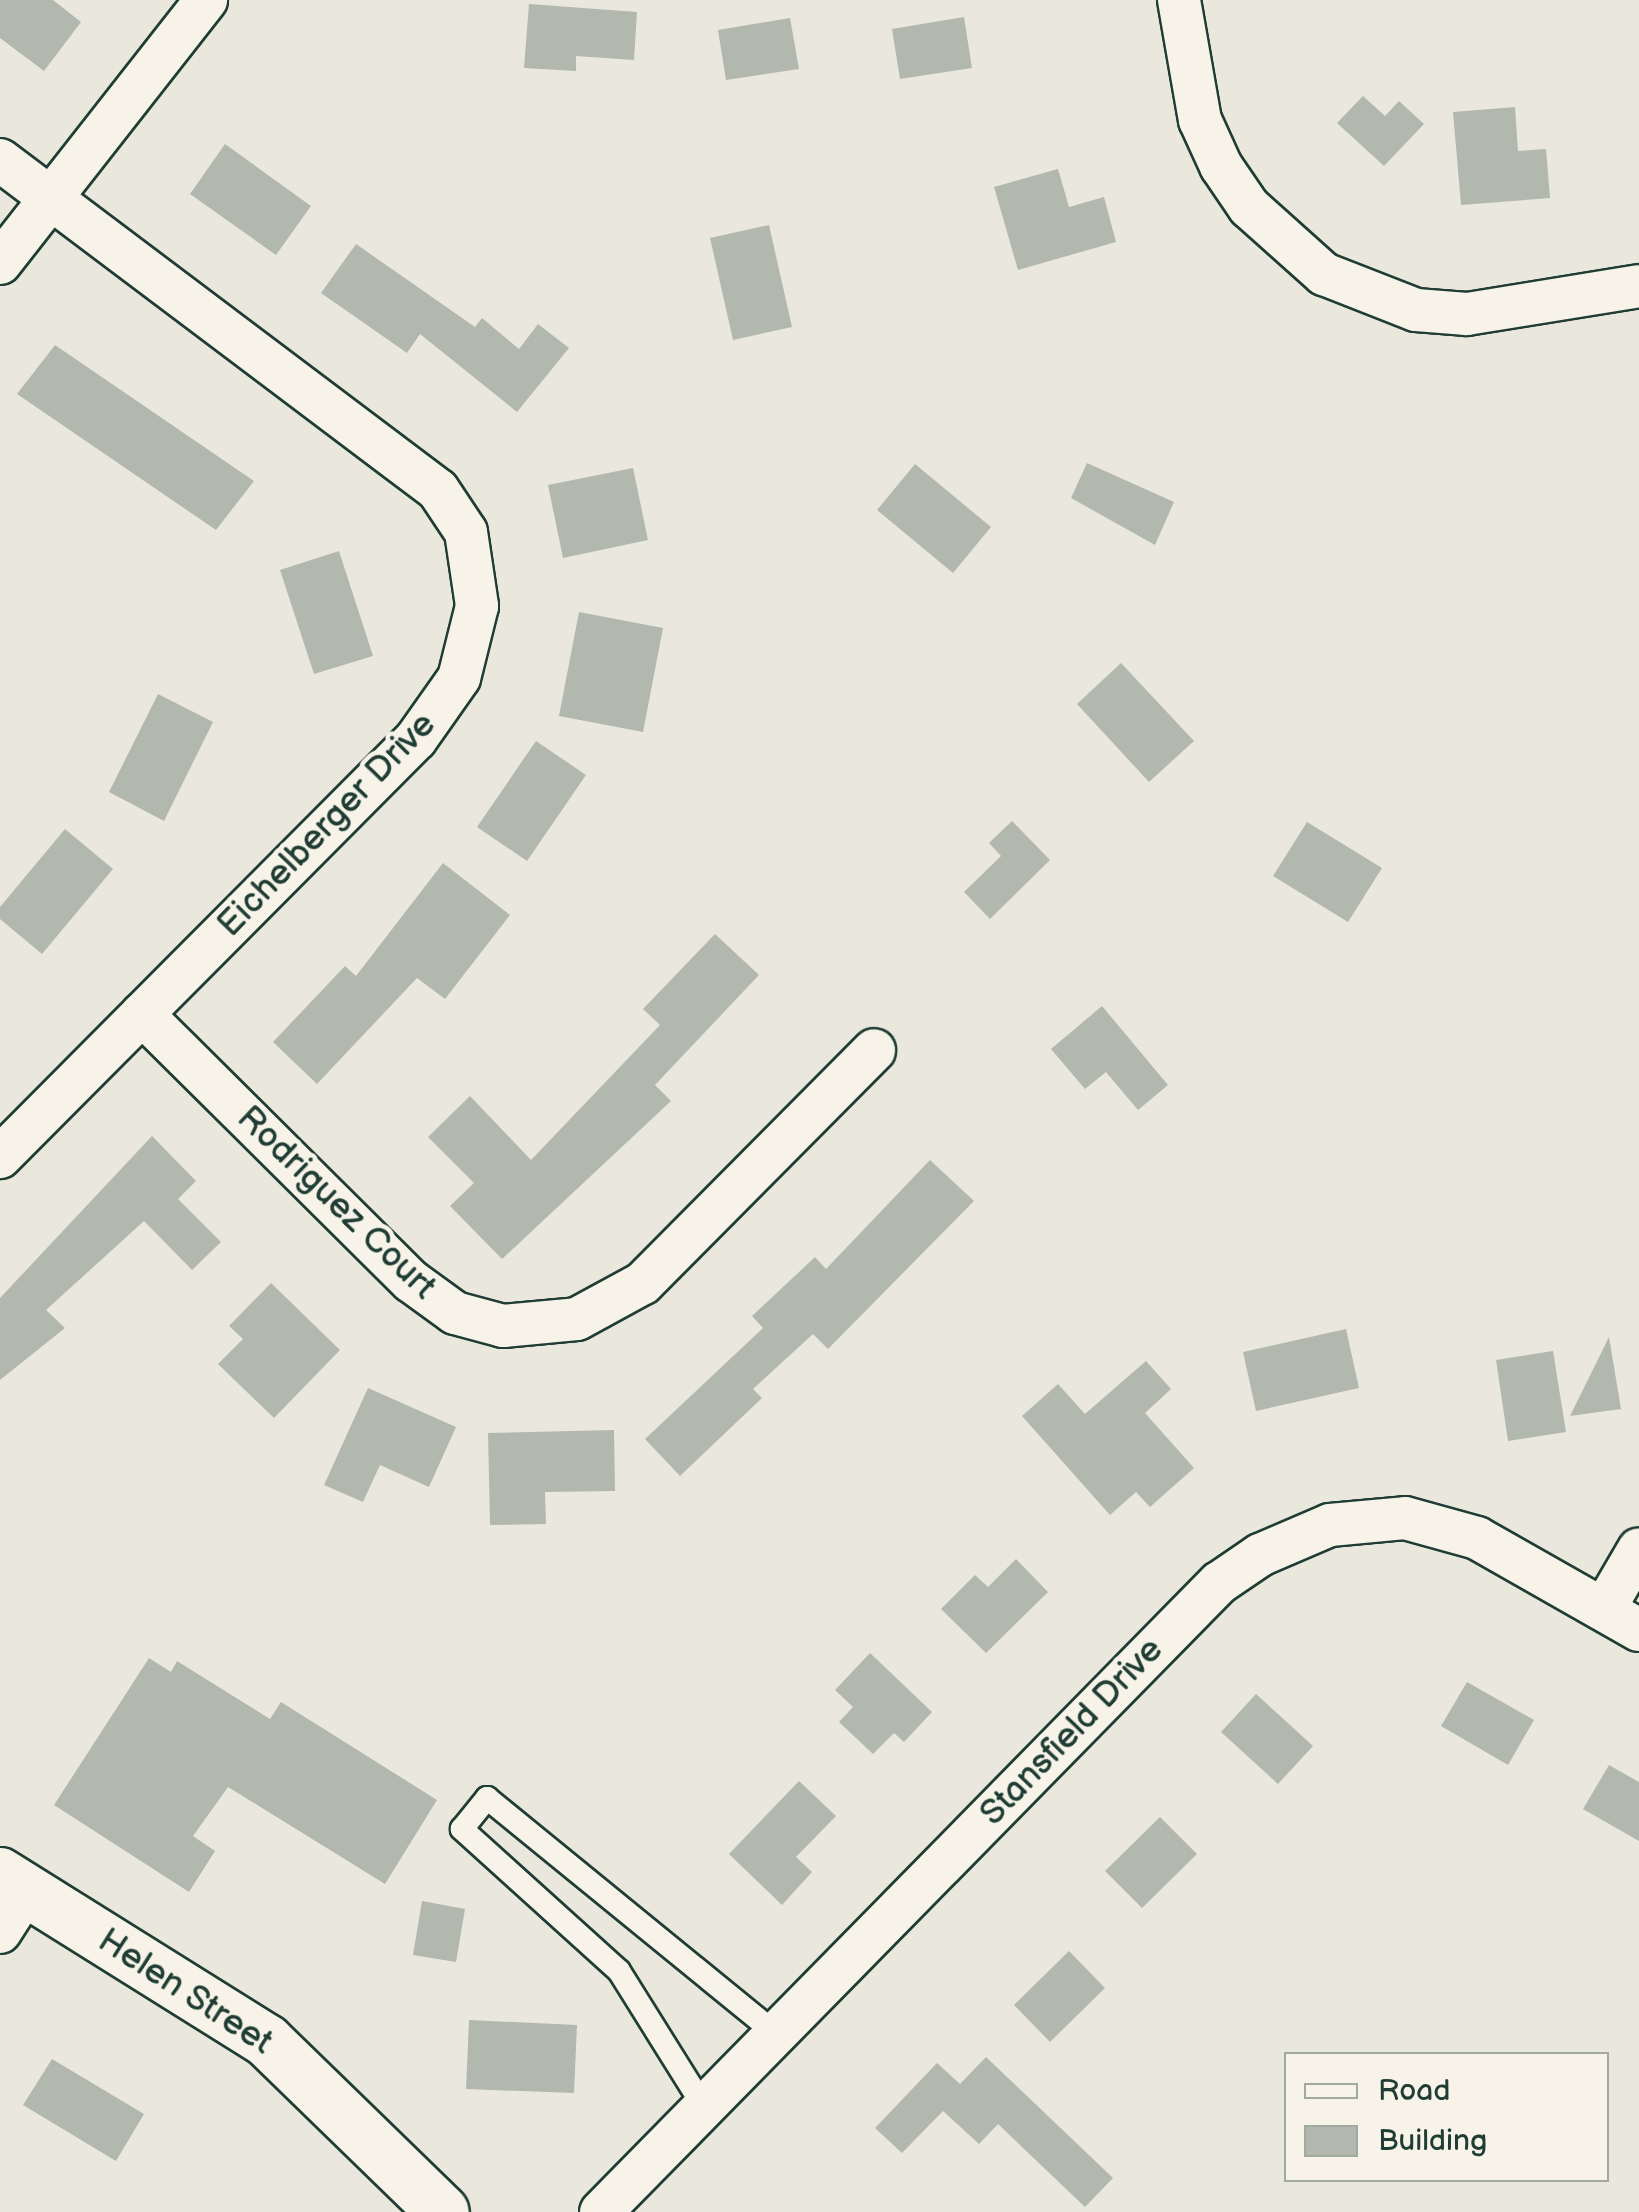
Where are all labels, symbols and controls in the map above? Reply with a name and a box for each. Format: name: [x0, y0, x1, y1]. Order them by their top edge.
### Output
street label: Eichelberger Drive: [209, 704, 445, 946]
street label: Rodriguez Court: [228, 1098, 444, 1308]
street label: Stansfield Drive: [972, 1629, 1172, 1835]
street label: Helen Street: [90, 1920, 280, 2064]
legend: [1284, 2052, 1609, 2182]
text: Road: [1378, 2073, 1451, 2109]
text: Building: [1378, 2123, 1487, 2159]

